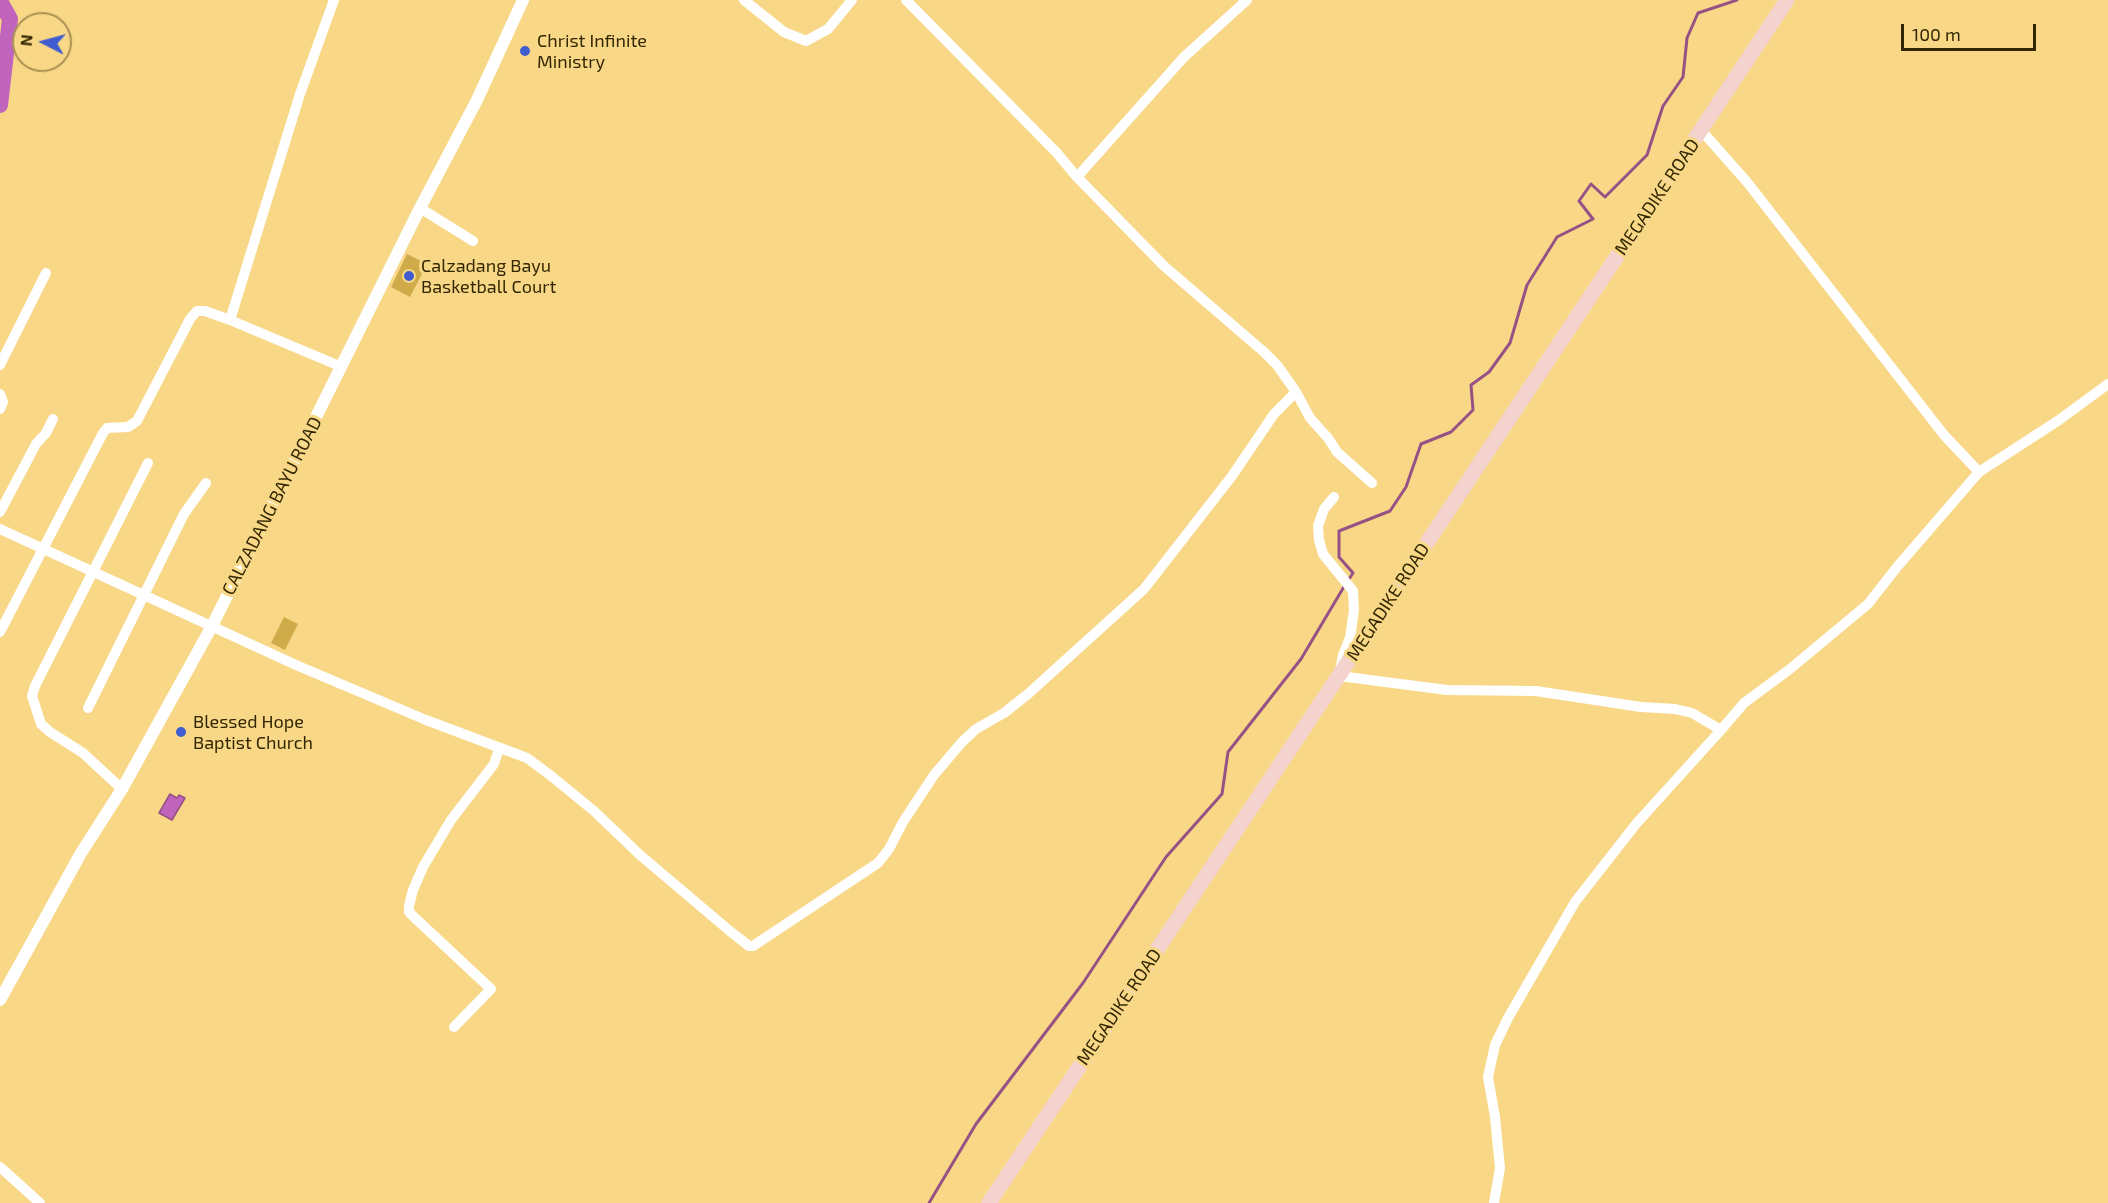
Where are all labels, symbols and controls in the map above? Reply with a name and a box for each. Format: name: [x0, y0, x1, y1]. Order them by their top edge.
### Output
north arrow: [12, 12, 72, 72]
scale bar: [1904, 12, 2039, 50]
text: 100 m: [1912, 23, 1961, 45]
place label: Christ Infinite Ministry: [537, 30, 647, 72]
text: N: [16, 34, 36, 47]
marker: Christ Infinite Ministry: [518, 44, 532, 58]
street label: MEGADIKE ROAD: [1610, 135, 1704, 259]
place label: Calzadang Bayu Basketball Court: [421, 255, 556, 298]
marker: Calzadang Bayu Basketball Court: [402, 269, 416, 283]
street label: CALZADANG BAYU ROAD: [218, 413, 326, 599]
street label: MEGADIKE ROAD: [1342, 539, 1434, 665]
place label: Blessed Hope Baptist Church: [193, 711, 313, 754]
marker: Blessed Hope Baptist Church: [174, 725, 188, 739]
street label: MEGADIKE ROAD: [1072, 945, 1166, 1069]

